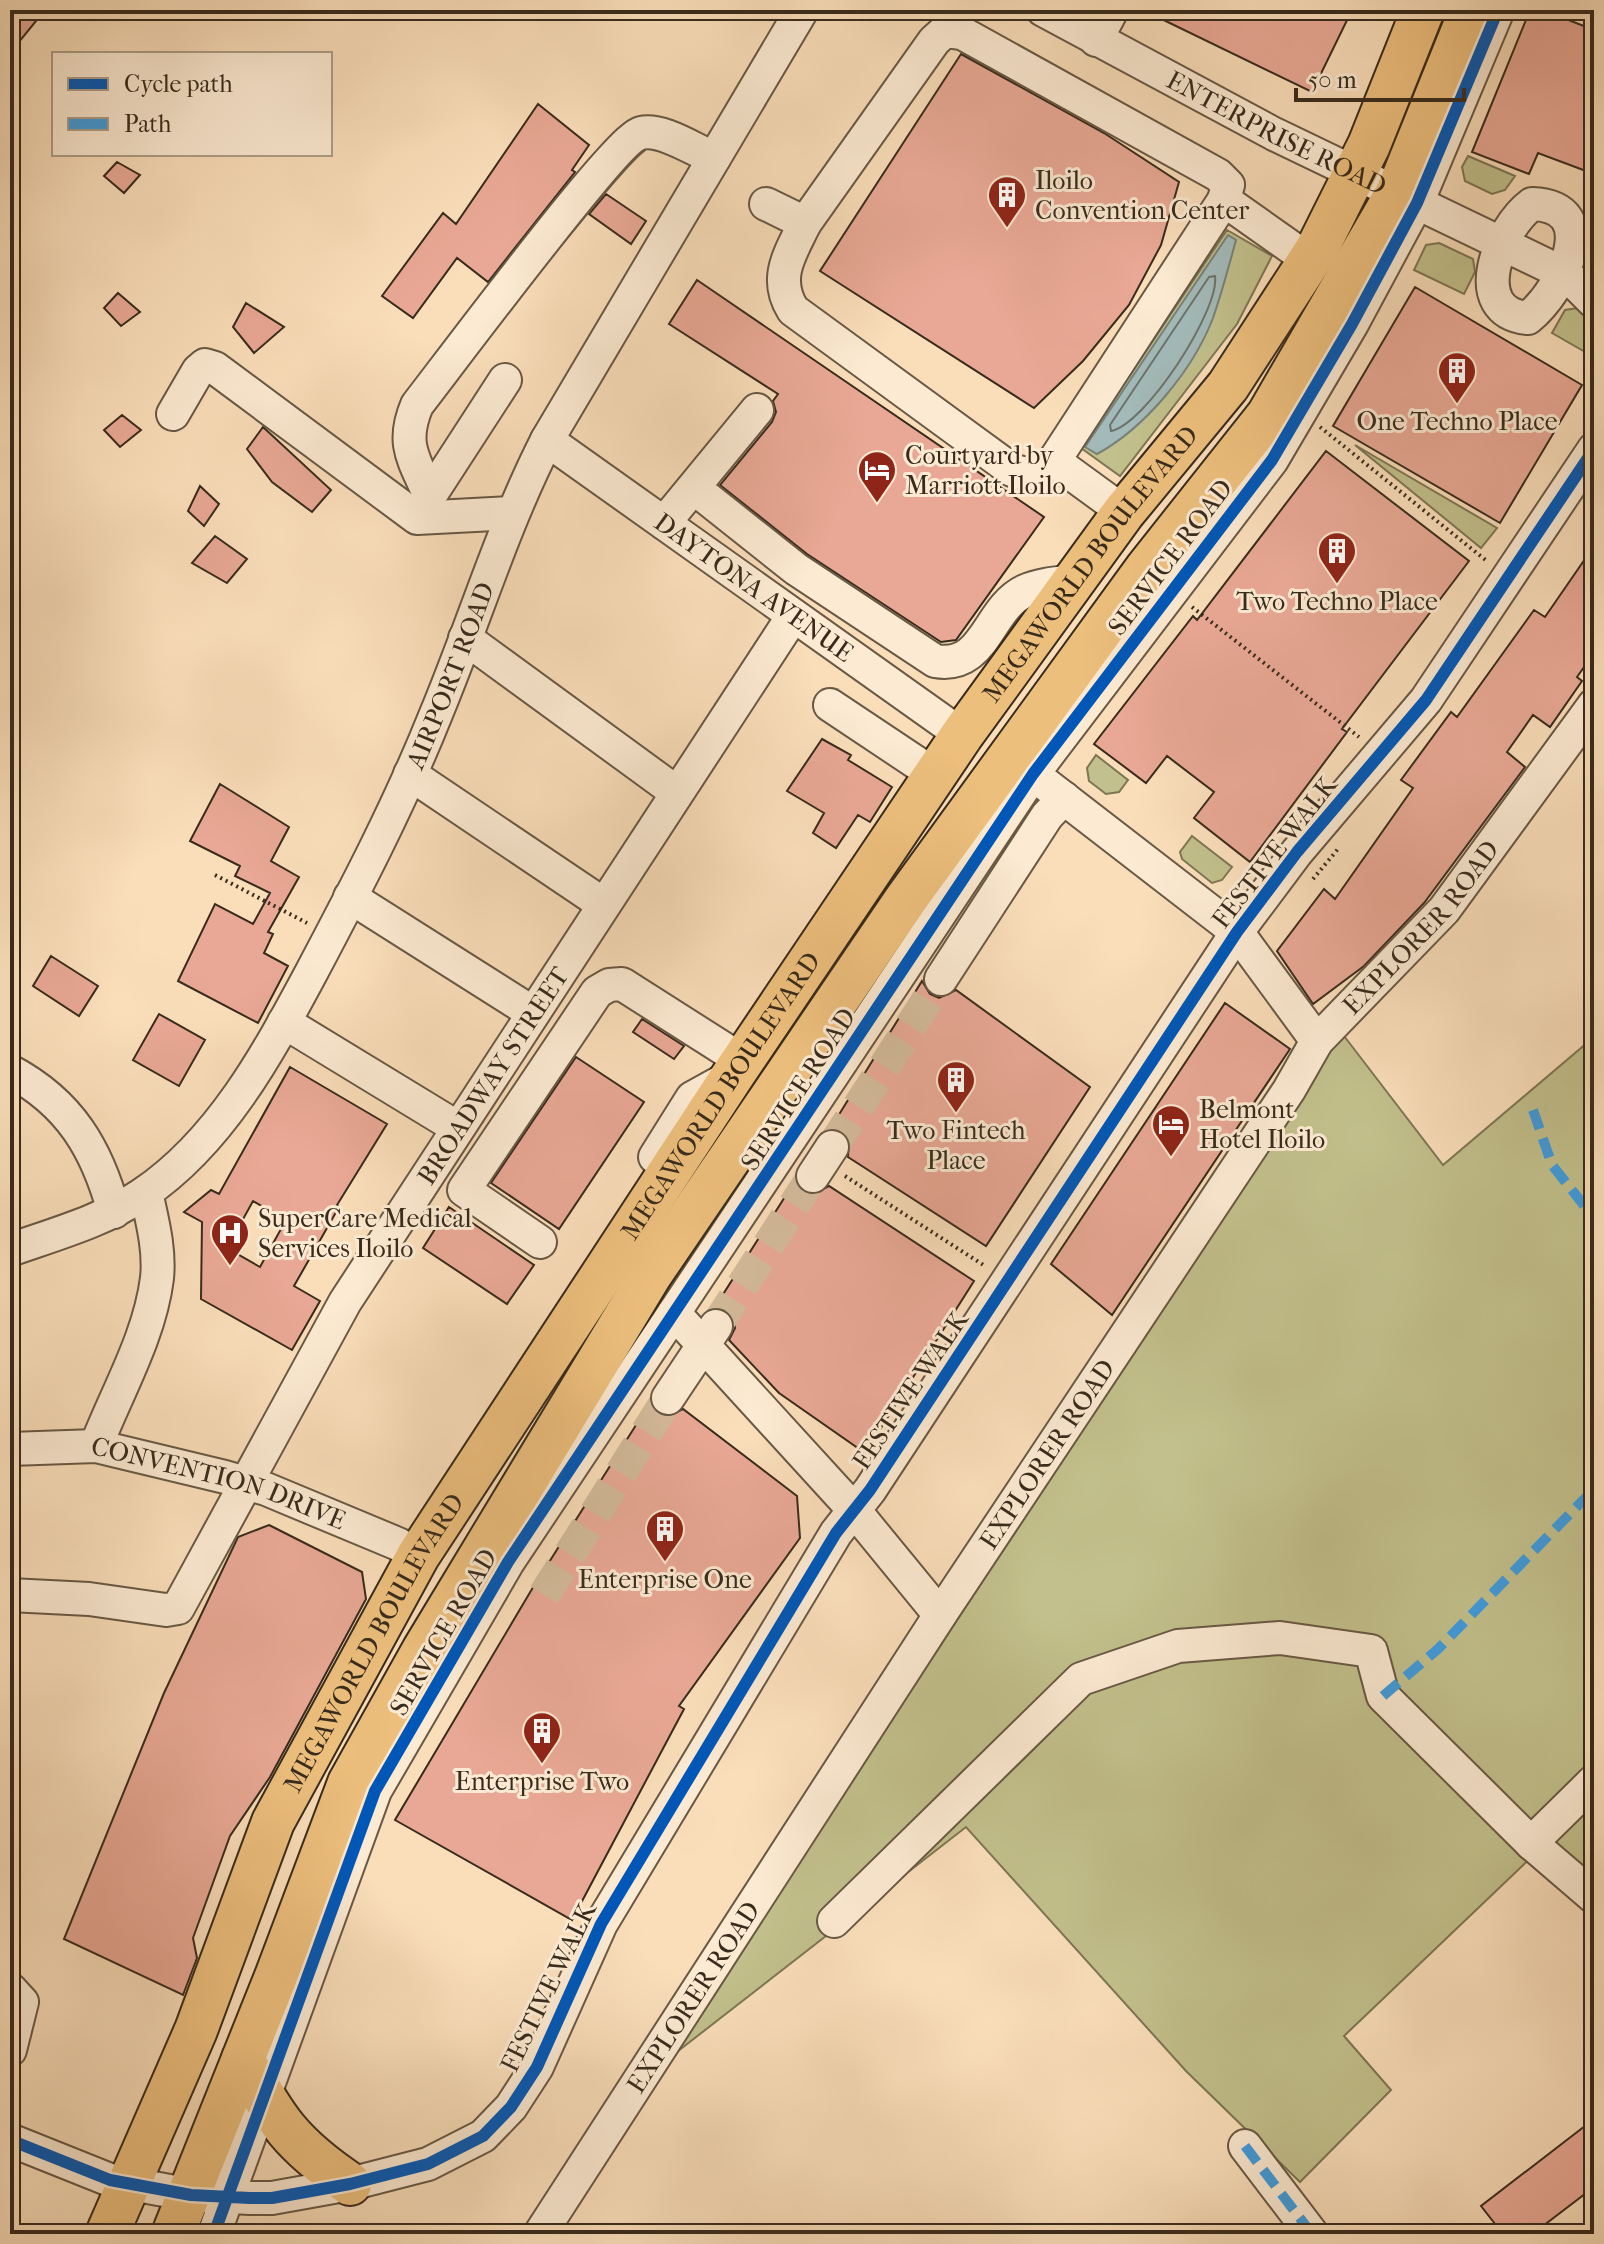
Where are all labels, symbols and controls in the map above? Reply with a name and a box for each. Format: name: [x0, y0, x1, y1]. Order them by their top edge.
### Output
legend: [52, 52, 332, 156]
scale bar: [1296, 52, 1464, 102]
street label: ENTERPRISE ROAD: [1161, 64, 1391, 202]
text: 50 m: [1308, 66, 1357, 94]
text: Cycle path: [124, 70, 233, 98]
text: Path: [124, 110, 172, 138]
place label: Iloilo Convention Center: [1035, 165, 1249, 226]
building icon: Iloilo Convention Center: [986, 174, 1028, 229]
building icon: One Techno Place: [1436, 350, 1478, 405]
place label: One Techno Place: [1356, 406, 1558, 437]
street label: MEGAWORLD BOULEVARD: [976, 420, 1205, 708]
place label: Courtyard by Marriott Iloilo: [905, 440, 1066, 501]
hotel icon: Courtyard by Marriott Iloilo: [856, 449, 898, 504]
street label: SERVICE ROAD: [1102, 473, 1239, 641]
street label: DAYTONA AVENUE: [648, 506, 859, 669]
building icon: Two Techno Place: [1316, 530, 1358, 585]
street label: AIRPORT ROAD: [399, 578, 501, 775]
place label: Two Techno Place: [1236, 586, 1438, 617]
street label: FESTIVE WALK: [1205, 769, 1344, 935]
street label: EXPLORER ROAD: [1336, 834, 1506, 1021]
street label: MEGAWORLD BOULEVARD: [614, 946, 827, 1246]
street label: BROADWAY STREET: [411, 961, 576, 1191]
street label: SERVICE ROAD: [734, 1002, 862, 1176]
building icon: Two Fintech Place: [935, 1059, 977, 1114]
place label: Belmont Hotel Iloilo: [1199, 1094, 1325, 1155]
hotel icon: Belmont Hotel Iloilo: [1150, 1103, 1192, 1158]
place label: Two Fintech Place: [886, 1115, 1026, 1176]
place label: SuperCare Medical Services Iloilo: [258, 1203, 472, 1264]
hospital icon: SuperCare Medical Services Iloilo: [209, 1212, 251, 1267]
street label: FESTIVE WALK: [846, 1304, 976, 1475]
street label: EXPLORER ROAD: [973, 1354, 1122, 1555]
street label: CONVENTION DRIVE: [88, 1430, 350, 1536]
street label: MEGAWORLD BOULEVARD: [277, 1488, 471, 1798]
building icon: Enterprise One: [644, 1508, 686, 1563]
street label: SERVICE ROAD: [383, 1543, 504, 1721]
place label: Enterprise One: [578, 1564, 752, 1595]
building icon: Enterprise Two: [521, 1710, 563, 1765]
place label: Enterprise Two: [455, 1766, 629, 1797]
street label: FESTIVE WALK: [494, 1896, 603, 2077]
street label: EXPLORER ROAD: [620, 1896, 767, 2099]

